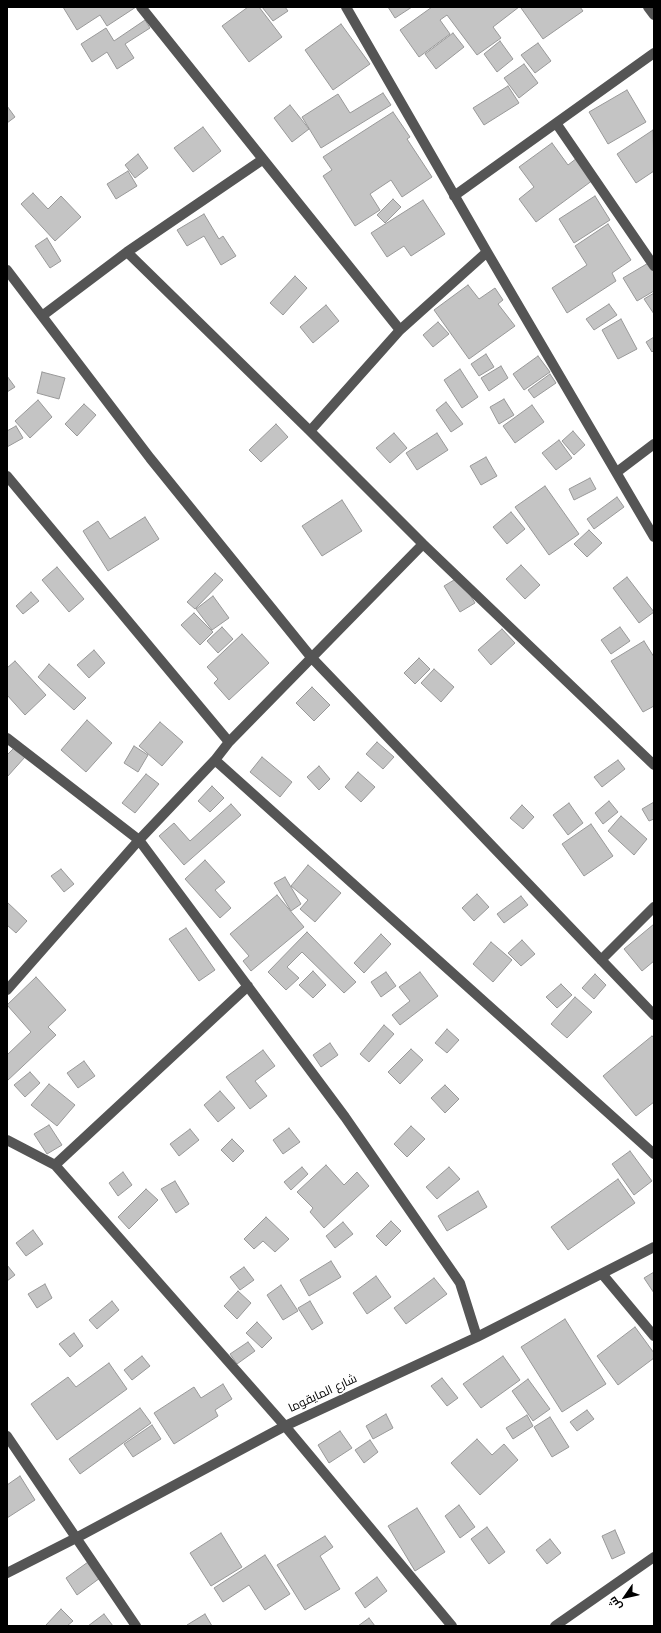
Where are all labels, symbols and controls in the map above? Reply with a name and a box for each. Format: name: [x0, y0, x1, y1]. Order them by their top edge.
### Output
street label: شارع المايقوما: [286, 1372, 360, 1416]
north arrow: [605, 1577, 645, 1617]
text: ش: [604, 1593, 626, 1614]

